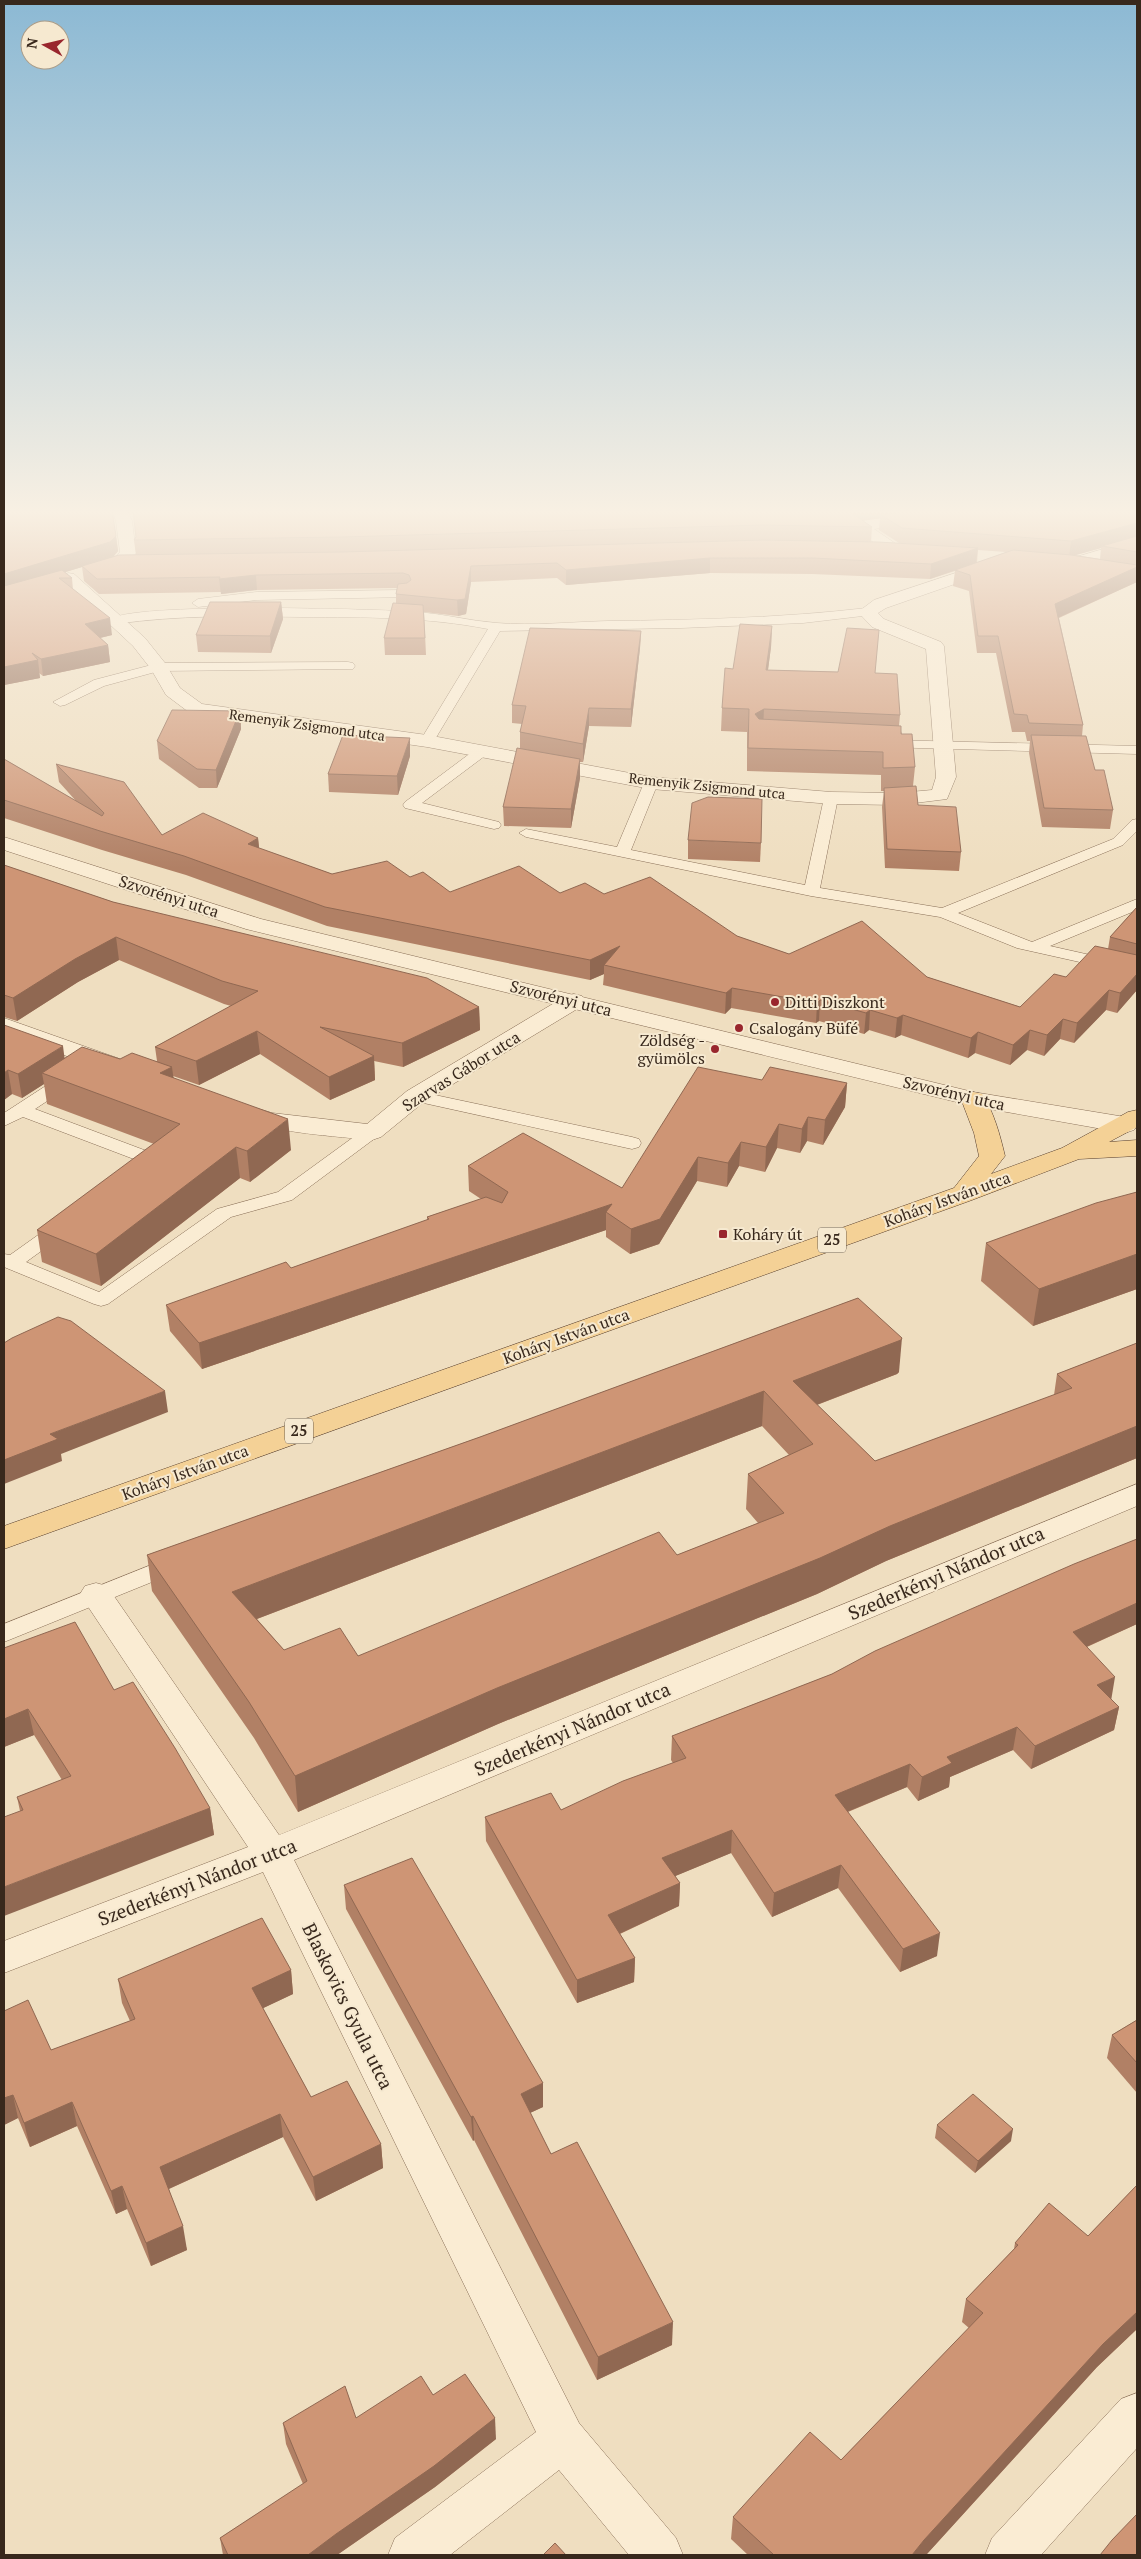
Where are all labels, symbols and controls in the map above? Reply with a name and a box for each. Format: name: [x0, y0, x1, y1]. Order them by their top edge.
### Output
north arrow: [20, 20, 70, 70]
text: N: [21, 36, 42, 50]
street label: Remenyik Zsigmond utca: [228, 704, 386, 745]
street label: Remenyik Zsigmond utca: [628, 768, 786, 803]
street label: Szvorényi utca: [116, 869, 222, 923]
street label: Szvorényi utca: [508, 975, 614, 1021]
place label: Ditti Diszkont: [785, 991, 885, 1013]
marker: Ditti Diszkont: [769, 996, 781, 1008]
place label: Csalogány Büfé: [749, 1017, 858, 1039]
marker: Csalogány Büfé: [733, 1022, 745, 1034]
street label: Szarvas Gábor utca: [398, 1026, 524, 1116]
place label: Zöldség - gyümölcs: [637, 1029, 705, 1069]
marker: Zöldség - gyümölcs: [709, 1043, 721, 1055]
street label: Szvorényi utca: [901, 1071, 1007, 1115]
street label: Koháry István utca: [881, 1166, 1013, 1232]
place label: Koháry út: [733, 1223, 802, 1245]
marker: Koháry út: [717, 1228, 729, 1240]
road number: 25: [818, 1228, 846, 1252]
street label: Koháry István utca: [500, 1303, 632, 1369]
road number: 25: [285, 1418, 313, 1444]
street label: Koháry István utca: [119, 1439, 251, 1505]
street label: Szederkényi Nándor utca: [844, 1520, 1048, 1625]
street label: Szederkényi Nándor utca: [470, 1676, 674, 1781]
street label: Szederkényi Nándor utca: [94, 1832, 300, 1931]
street label: Blaskovics Gyula utca: [297, 1919, 400, 2093]

